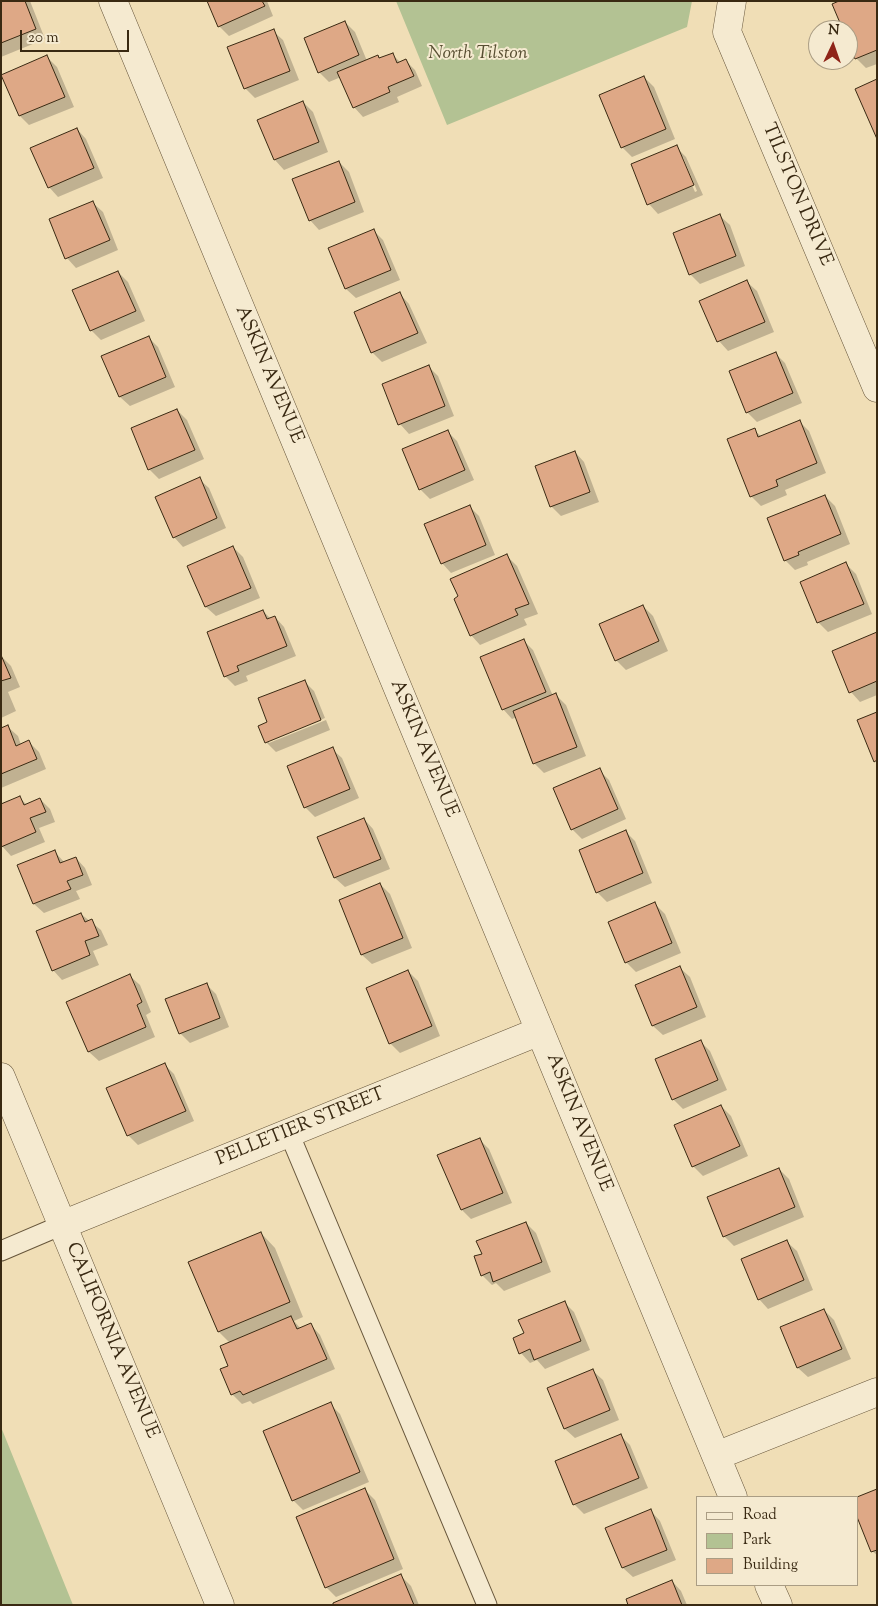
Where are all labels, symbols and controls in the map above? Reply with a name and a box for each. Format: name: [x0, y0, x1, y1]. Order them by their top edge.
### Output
scale bar: [22, 20, 131, 52]
north arrow: [808, 20, 858, 70]
text: N: [828, 21, 840, 41]
text: 20 m: [28, 28, 59, 49]
park label: North Tilston: [428, 44, 528, 66]
street label: TILSTON DRIVE: [756, 120, 836, 270]
street label: ASKIN AVENUE: [229, 303, 307, 447]
street label: ASKIN AVENUE: [384, 677, 462, 821]
street label: ASKIN AVENUE: [540, 1050, 616, 1196]
street label: PELLETIER STREET: [213, 1084, 389, 1172]
street label: CALIFORNIA AVENUE: [59, 1240, 163, 1442]
legend: [696, 1496, 858, 1586]
text: Road: [743, 1505, 777, 1526]
text: Park: [743, 1530, 772, 1551]
text: Building: [743, 1555, 798, 1576]

